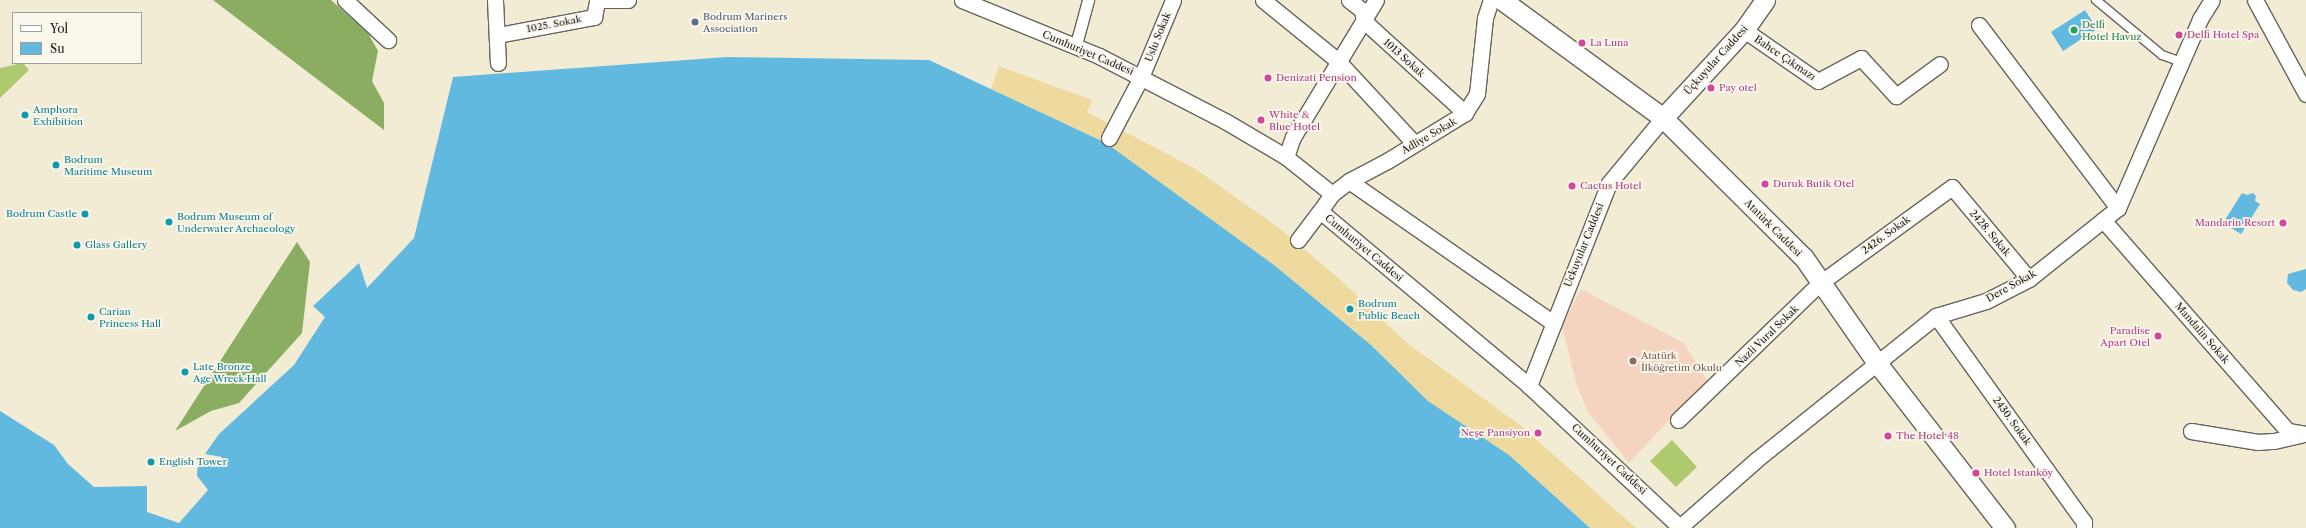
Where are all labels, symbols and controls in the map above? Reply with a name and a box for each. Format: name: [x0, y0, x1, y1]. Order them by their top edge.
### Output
place label: Bodrum Mariners Association: [703, 10, 788, 34]
street label: Uslu Sokak: [1143, 10, 1173, 64]
legend: [12, 12, 142, 64]
street label: 1025. Sokak: [525, 13, 583, 35]
marker: Bodrum Mariners Association: [690, 17, 700, 27]
place label: Delfi Hotel Havuz: [2082, 18, 2141, 42]
text: Yol: [50, 21, 68, 36]
street label: Üçkuyular Caddesi: [1682, 23, 1750, 97]
marker: Delfi Hotel Havuz: [2069, 25, 2079, 35]
street label: Cumhuriyet Caddesi: [1041, 28, 1135, 78]
place label: Delfi Hotel Spa: [2187, 29, 2259, 41]
marker: Delfi Hotel Spa: [2174, 30, 2184, 40]
street label: Bahce Çıkmazı: [1752, 33, 1818, 83]
street label: 1013 Sokak: [1381, 36, 1427, 80]
place label: La Luna: [1590, 37, 1629, 49]
marker: La Luna: [1577, 38, 1587, 48]
text: Su: [50, 41, 65, 56]
place label: Denizati Pension: [1276, 72, 1357, 84]
marker: Denizati Pension: [1263, 73, 1273, 83]
place label: Pay otel: [1719, 82, 1757, 94]
marker: Pay otel: [1706, 83, 1716, 93]
place label: Amphora Exhibition: [33, 103, 83, 126]
place label: White & Blue Hotel: [1269, 108, 1320, 132]
marker: Amphora Exhibition: [20, 110, 30, 120]
marker: White & Blue Hotel: [1256, 115, 1266, 125]
street label: Adliye Sokak: [1399, 115, 1459, 157]
place label: Bodrum Maritime Museum: [64, 153, 152, 176]
marker: Bodrum Maritime Museum: [51, 160, 61, 170]
place label: Duruk Butik Otel: [1773, 178, 1855, 190]
marker: Duruk Butik Otel: [1760, 179, 1770, 189]
place label: Cactus Hotel: [1580, 180, 1642, 192]
marker: Cactus Hotel: [1567, 181, 1577, 191]
street label: Atatürk Caddesi: [1742, 197, 1804, 259]
street label: Uckuyular Caddesi: [1562, 201, 1606, 289]
street label: 2428. Sokak: [1967, 207, 2013, 259]
place label: Bodrum Castle: [6, 208, 77, 220]
marker: Bodrum Castle: [80, 209, 90, 219]
place label: Bodrum Museum of Underwater Archaeology: [177, 210, 296, 234]
street label: Cumhuriyet Caddesi: [1323, 212, 1405, 284]
street label: 2426. Sokak: [1859, 213, 1913, 257]
marker: Bodrum Museum of Underwater Archaeology: [164, 217, 174, 227]
place label: Mandarin Resort: [2195, 217, 2275, 229]
marker: Mandarin Resort: [2278, 218, 2288, 228]
place label: Glass Gallery: [85, 239, 147, 251]
marker: Glass Gallery: [72, 240, 82, 250]
street label: Dere Sokak: [1984, 267, 2038, 305]
place label: Bodrum Public Beach: [1358, 297, 1420, 320]
street label: Mandalin Sokak: [2172, 300, 2232, 366]
street label: Nazli Vural Sokak: [1733, 303, 1801, 369]
marker: Bodrum Public Beach: [1345, 304, 1355, 314]
place label: Carian Princess Hall: [99, 305, 161, 328]
marker: Carian Princess Hall: [86, 312, 96, 322]
place label: Paradise Apart Otel: [2100, 324, 2150, 348]
marker: Paradise Apart Otel: [2153, 331, 2163, 341]
place label: Atatürk İlköğretim Okulu: [1641, 349, 1722, 372]
marker: Atatürk İlköğretim Okulu: [1628, 356, 1638, 366]
place label: Late Bronze Age Wreck Hall: [193, 360, 267, 384]
marker: Late Bronze Age Wreck Hall: [180, 367, 190, 377]
street label: 2430. Sokak: [1990, 394, 2034, 448]
street label: Cumhuriyet Caddesi: [1569, 421, 1649, 497]
place label: Neşe Pansiyon: [1461, 427, 1530, 439]
marker: Neşe Pansiyon: [1533, 428, 1543, 438]
place label: The Hotel 48: [1896, 430, 1959, 442]
marker: The Hotel 48: [1883, 431, 1893, 441]
place label: English Tower: [159, 456, 227, 468]
marker: English Tower: [146, 457, 156, 467]
place label: Hotel Istanköy: [1984, 467, 2053, 479]
marker: Hotel Istanköy: [1971, 468, 1981, 478]

